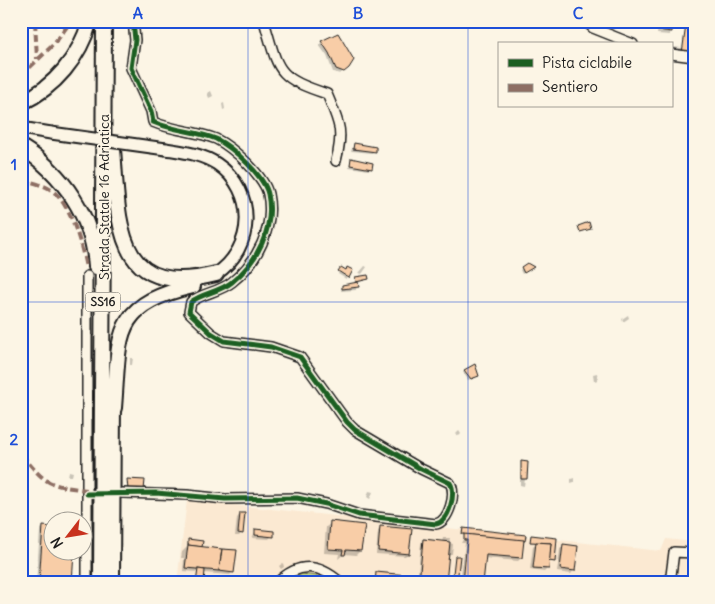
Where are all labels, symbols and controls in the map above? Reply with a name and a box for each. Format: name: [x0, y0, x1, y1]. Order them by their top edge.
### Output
text: A: [133, 3, 143, 23]
text: B: [353, 3, 364, 23]
text: C: [573, 3, 584, 23]
legend: [498, 42, 672, 108]
text: Pista ciclabile: [542, 53, 632, 72]
text: Sentiero: [542, 77, 598, 96]
street label: Strada Statale 16 Adriatica: [95, 114, 113, 280]
text: 1: [11, 154, 17, 174]
road number: SS16: [86, 292, 120, 312]
text: 2: [10, 429, 19, 449]
north arrow: [42, 512, 92, 562]
text: N: [47, 534, 67, 551]

